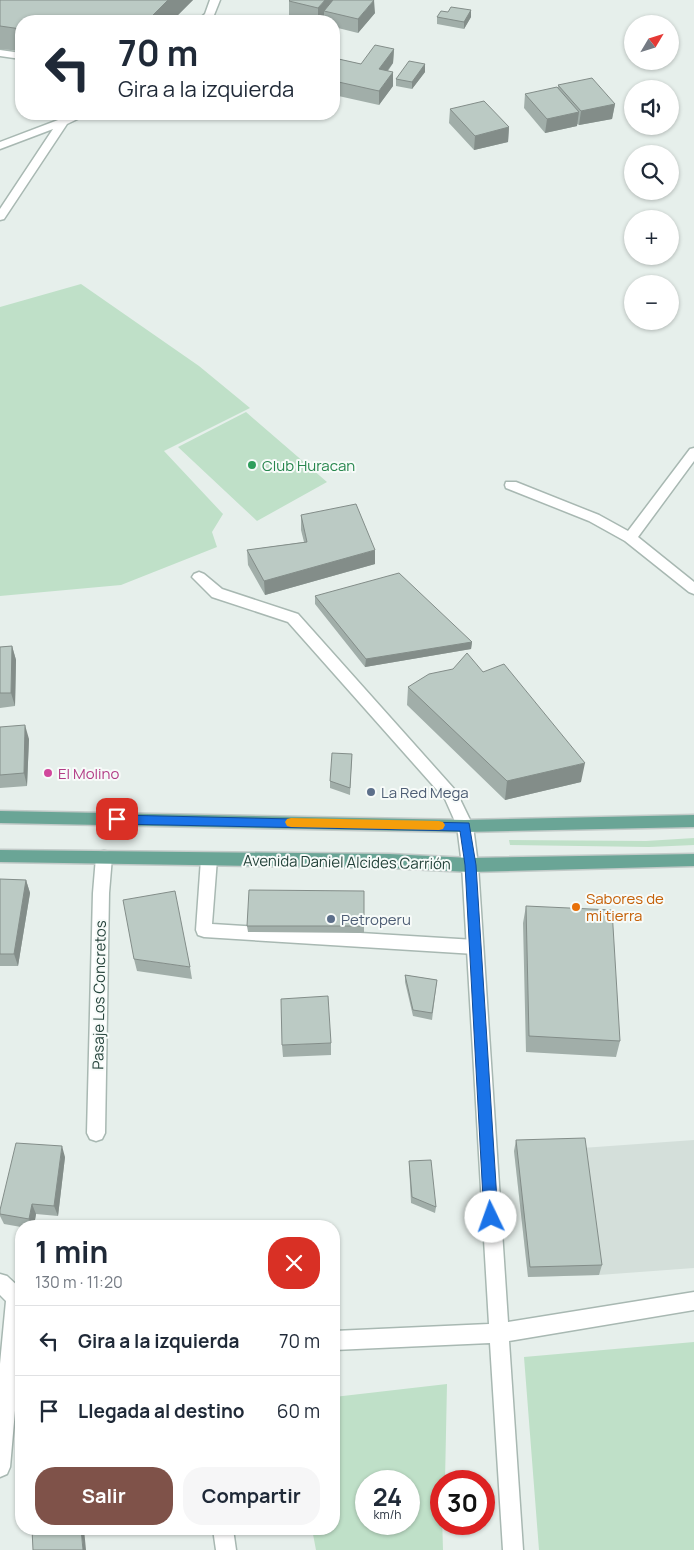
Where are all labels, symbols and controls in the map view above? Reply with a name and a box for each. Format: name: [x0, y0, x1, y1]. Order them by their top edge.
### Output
north arrow: [624, 15, 679, 70]
map controls: [624, 15, 679, 330]
text: 70 m: [118, 29, 198, 77]
icon: left: [35, 35, 100, 100]
text: Gira a la izquierda: [118, 74, 294, 104]
button: sound: [624, 80, 679, 135]
button: search: [624, 145, 679, 200]
button: +: [624, 210, 679, 265]
button: −: [624, 275, 679, 330]
place label: Club Huracan: [262, 455, 355, 476]
marker: Club Huracan: [246, 459, 258, 471]
place label: El Molino: [58, 763, 119, 784]
marker: El Molino: [42, 767, 54, 779]
place label: La Red Mega: [381, 782, 469, 803]
marker: La Red Mega: [365, 786, 377, 798]
pin: [96, 798, 138, 840]
icon: arrive: [103, 805, 131, 833]
street label: Avenida Daniel Alcides Carrión: [243, 850, 451, 874]
place label: Sabores de mi tierra: [586, 888, 664, 926]
marker: Sabores de mi tierra: [570, 901, 582, 913]
place label: Petroperu: [341, 909, 411, 930]
marker: Petroperu: [325, 913, 337, 925]
street label: Pasaje Los Concretos: [87, 920, 111, 1070]
position arrow: [464, 1190, 516, 1242]
text: 1 min: [35, 1231, 108, 1272]
button: close: [268, 1237, 320, 1289]
text: 130 m · 11:20: [35, 1271, 123, 1293]
icon: left: [35, 1327, 63, 1355]
text: Gira a la izquierda: [78, 1328, 239, 1354]
text: 70 m: [279, 1328, 320, 1354]
icon: arrive: [35, 1397, 63, 1425]
text: Llegada al destino: [78, 1398, 245, 1424]
text: 60 m: [277, 1398, 320, 1424]
button: Salir: [35, 1467, 173, 1525]
button: Compartir: [183, 1467, 320, 1525]
speed limit sign: 30: [430, 1470, 495, 1535]
text: 24: [373, 1479, 402, 1514]
text: km/h: [374, 1506, 401, 1523]

